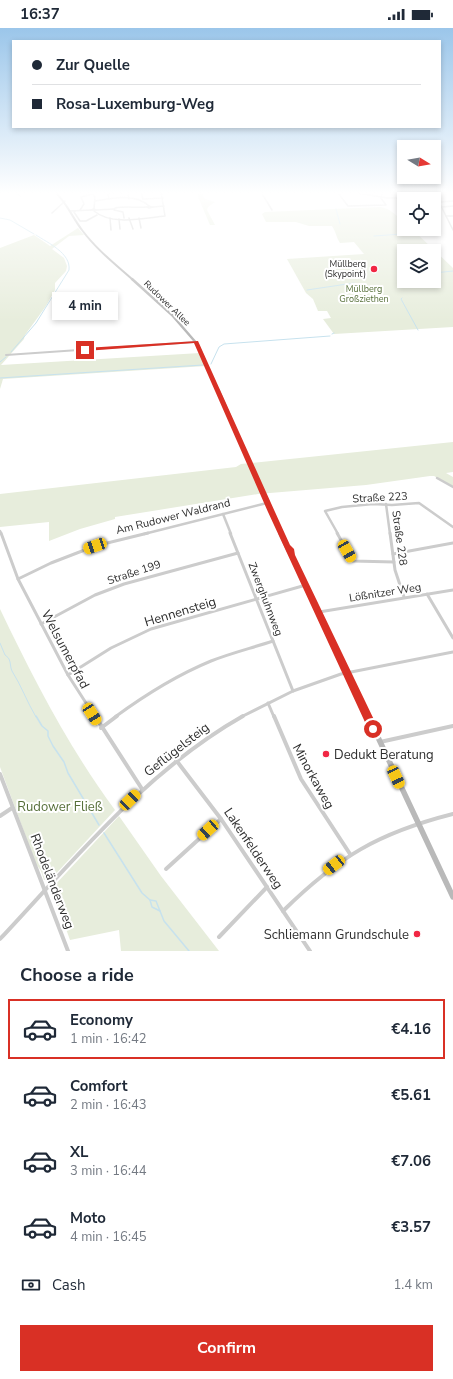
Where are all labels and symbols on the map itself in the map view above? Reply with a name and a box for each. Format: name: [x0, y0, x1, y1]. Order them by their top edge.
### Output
north arrow: [397, 140, 441, 184]
place label: Müllberg (Skypoint): [324, 258, 366, 280]
marker: Müllberg (Skypoint): [369, 264, 379, 274]
street label: Rudower Allee: [141, 278, 193, 328]
park label: Müllberg Großziethen: [339, 283, 389, 305]
callout: 4 min: [52, 292, 118, 320]
route end: [76, 341, 94, 359]
street label: Straße 223: [352, 489, 408, 506]
street label: Am Rudower Waldrand: [114, 495, 232, 538]
street label: Straße 228: [388, 510, 411, 567]
car: [82, 536, 108, 556]
car: [336, 538, 358, 564]
street label: Straße 199: [105, 557, 163, 588]
street label: Zwerghuhnweg: [245, 560, 286, 638]
street label: Lößnitzer Weg: [348, 579, 422, 606]
street label: Hennensteig: [142, 593, 218, 631]
street label: Welsumerpfad: [37, 607, 93, 692]
car: [80, 701, 104, 727]
street label: Geflügelsteig: [140, 719, 213, 781]
route start: [364, 720, 382, 738]
street label: Minorkaweg: [288, 741, 338, 812]
place label: Dedukt Beratung: [334, 746, 434, 764]
marker: Dedukt Beratung: [321, 749, 331, 759]
car: [385, 764, 407, 790]
car: [117, 787, 143, 813]
park label: Rudower Fließ: [17, 798, 103, 816]
street label: Lakenfelderweg: [219, 804, 287, 893]
car: [195, 818, 221, 842]
street label: Rhodeländerweg: [26, 831, 79, 932]
car: [321, 853, 347, 877]
place label: Schliemann Grundschule: [264, 926, 409, 944]
marker: Schliemann Grundschule: [412, 929, 422, 939]

